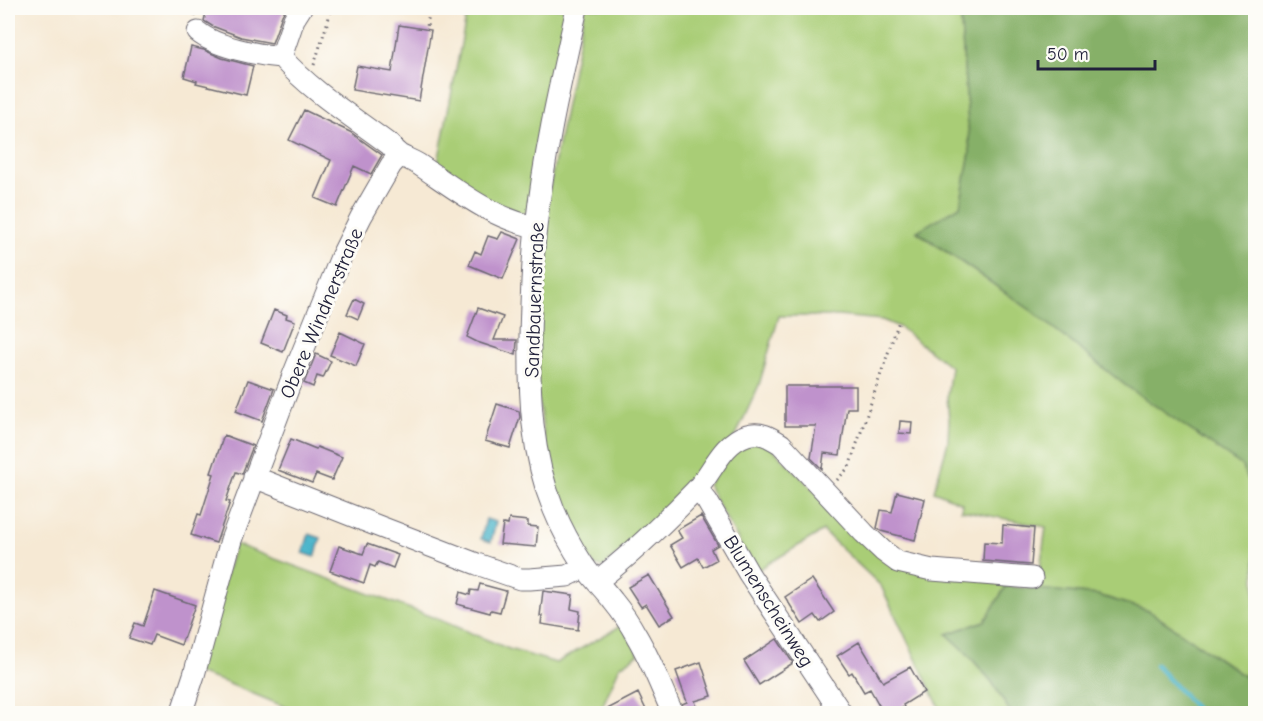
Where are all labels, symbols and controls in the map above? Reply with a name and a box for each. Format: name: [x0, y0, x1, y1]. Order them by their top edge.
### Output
scale bar: [1038, 33, 1155, 71]
text: 50 m: [1047, 44, 1089, 65]
street label: Sandbauernstraße: [520, 222, 549, 378]
street label: Obere Windnerstraße: [275, 225, 368, 402]
street label: Blumenscheinweg: [719, 531, 818, 671]

